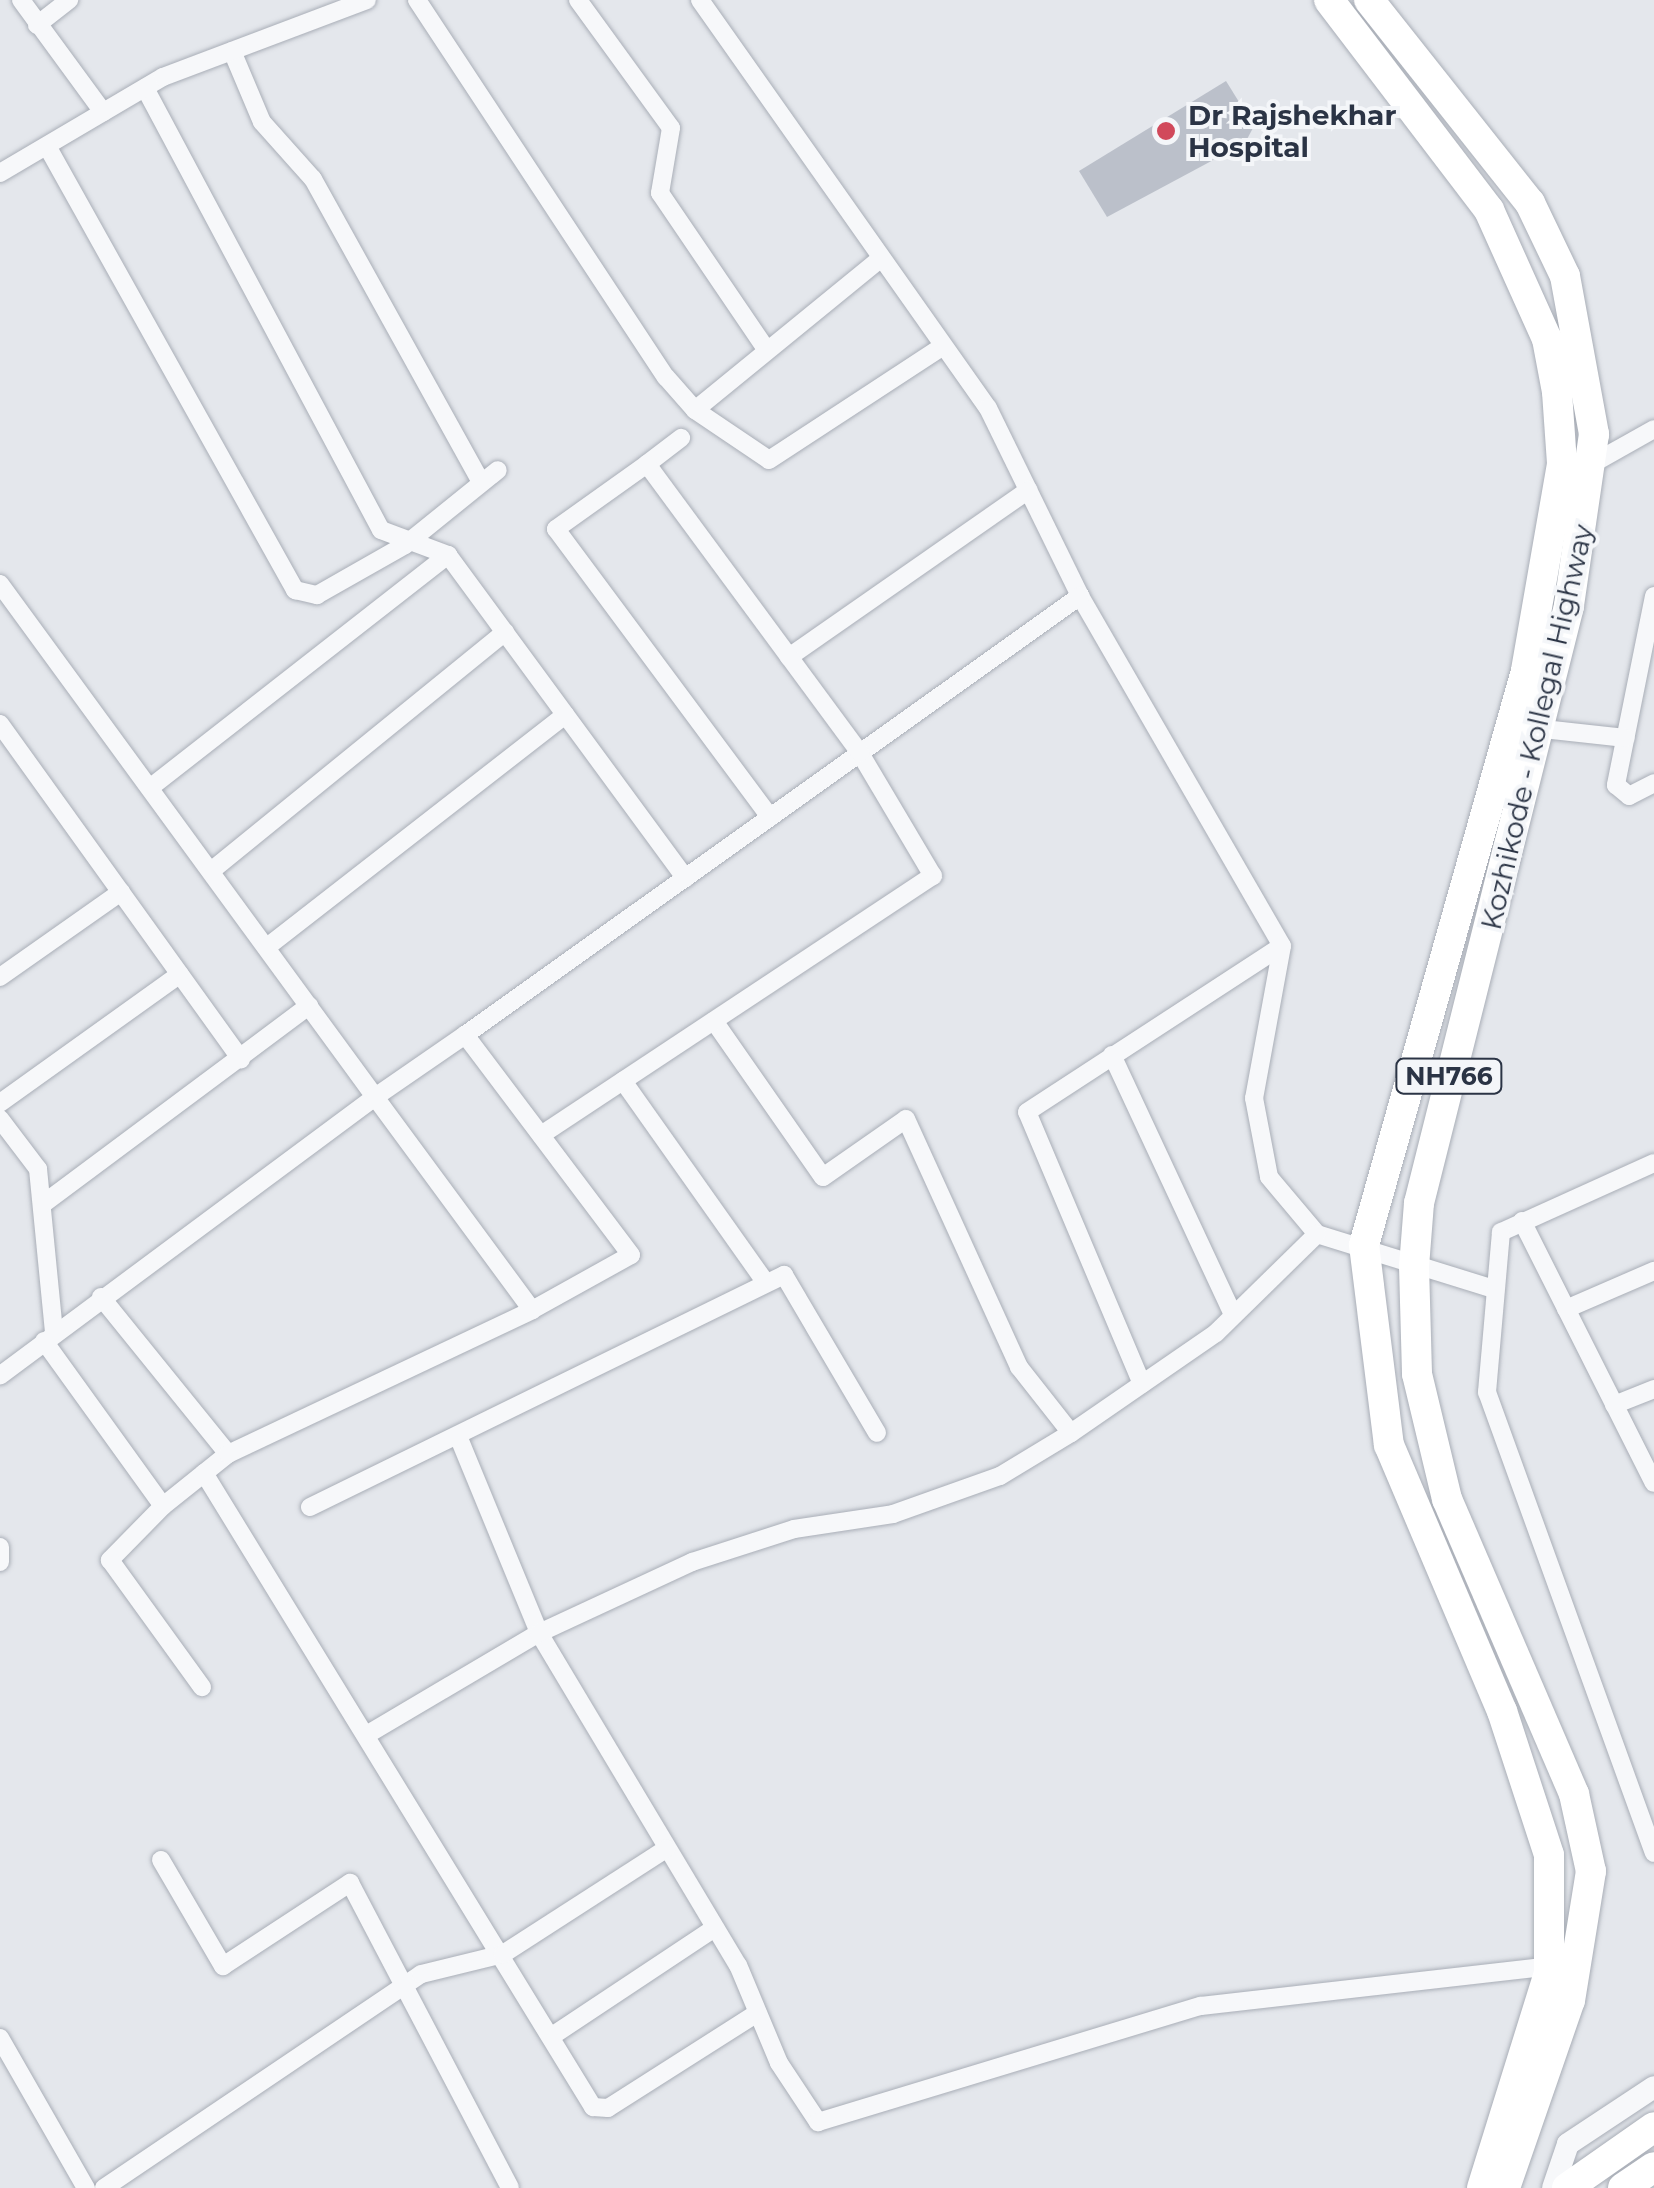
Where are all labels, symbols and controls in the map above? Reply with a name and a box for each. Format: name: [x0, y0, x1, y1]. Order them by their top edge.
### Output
place label: Dr Rajshekhar Hospital: [1188, 98, 1396, 164]
marker: Dr Rajshekhar Hospital: [1153, 118, 1179, 144]
street label: Kozhikode - Kollegal Highway: [1474, 521, 1600, 933]
road number: NH766: [1394, 1056, 1504, 1096]

